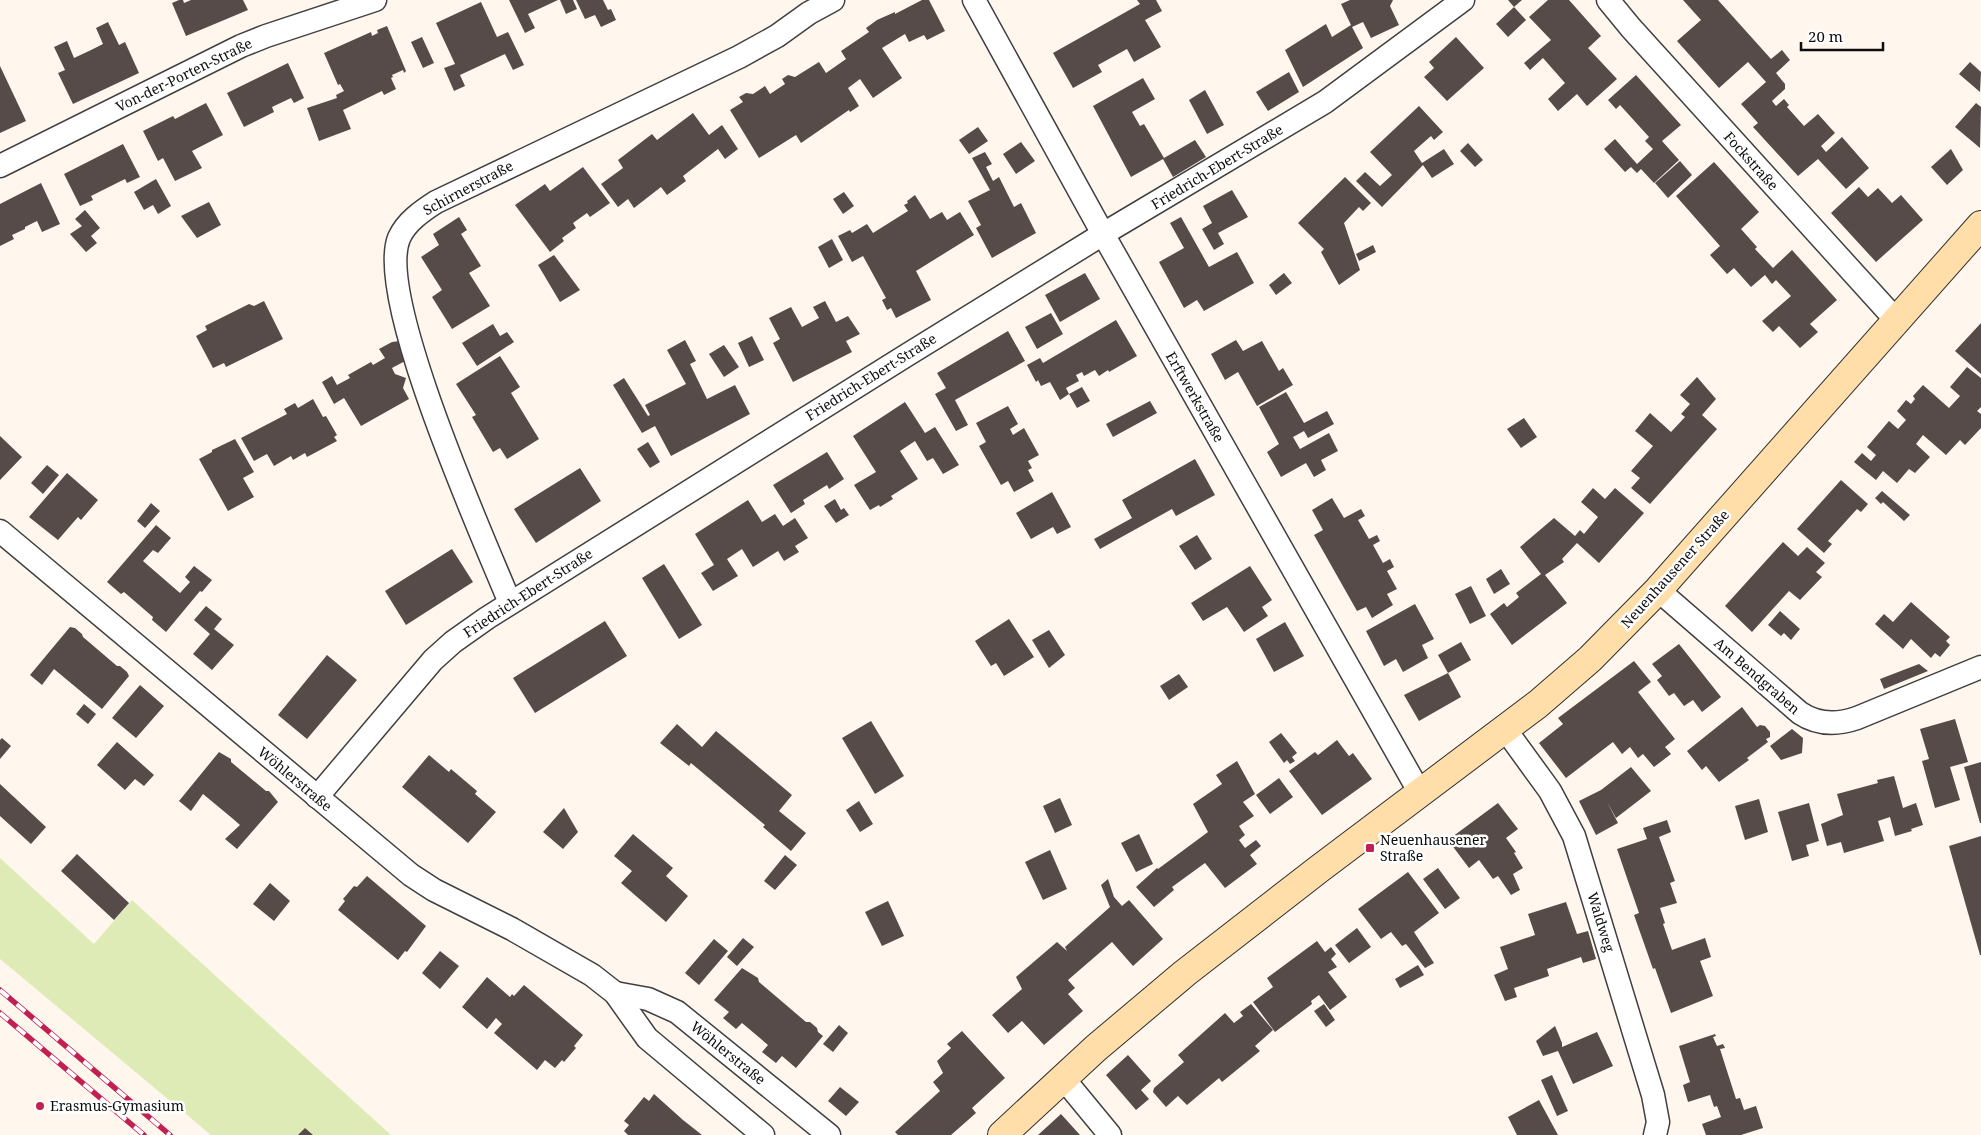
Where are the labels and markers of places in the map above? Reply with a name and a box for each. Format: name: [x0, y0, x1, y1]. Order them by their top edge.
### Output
place label: Neuenhausener Straße: [1380, 830, 1487, 865]
marker: Neuenhausener Straße: [1364, 842, 1376, 854]
place label: Erasmus-Gymasium: [50, 1096, 184, 1115]
marker: Erasmus-Gymasium: [34, 1100, 46, 1112]

